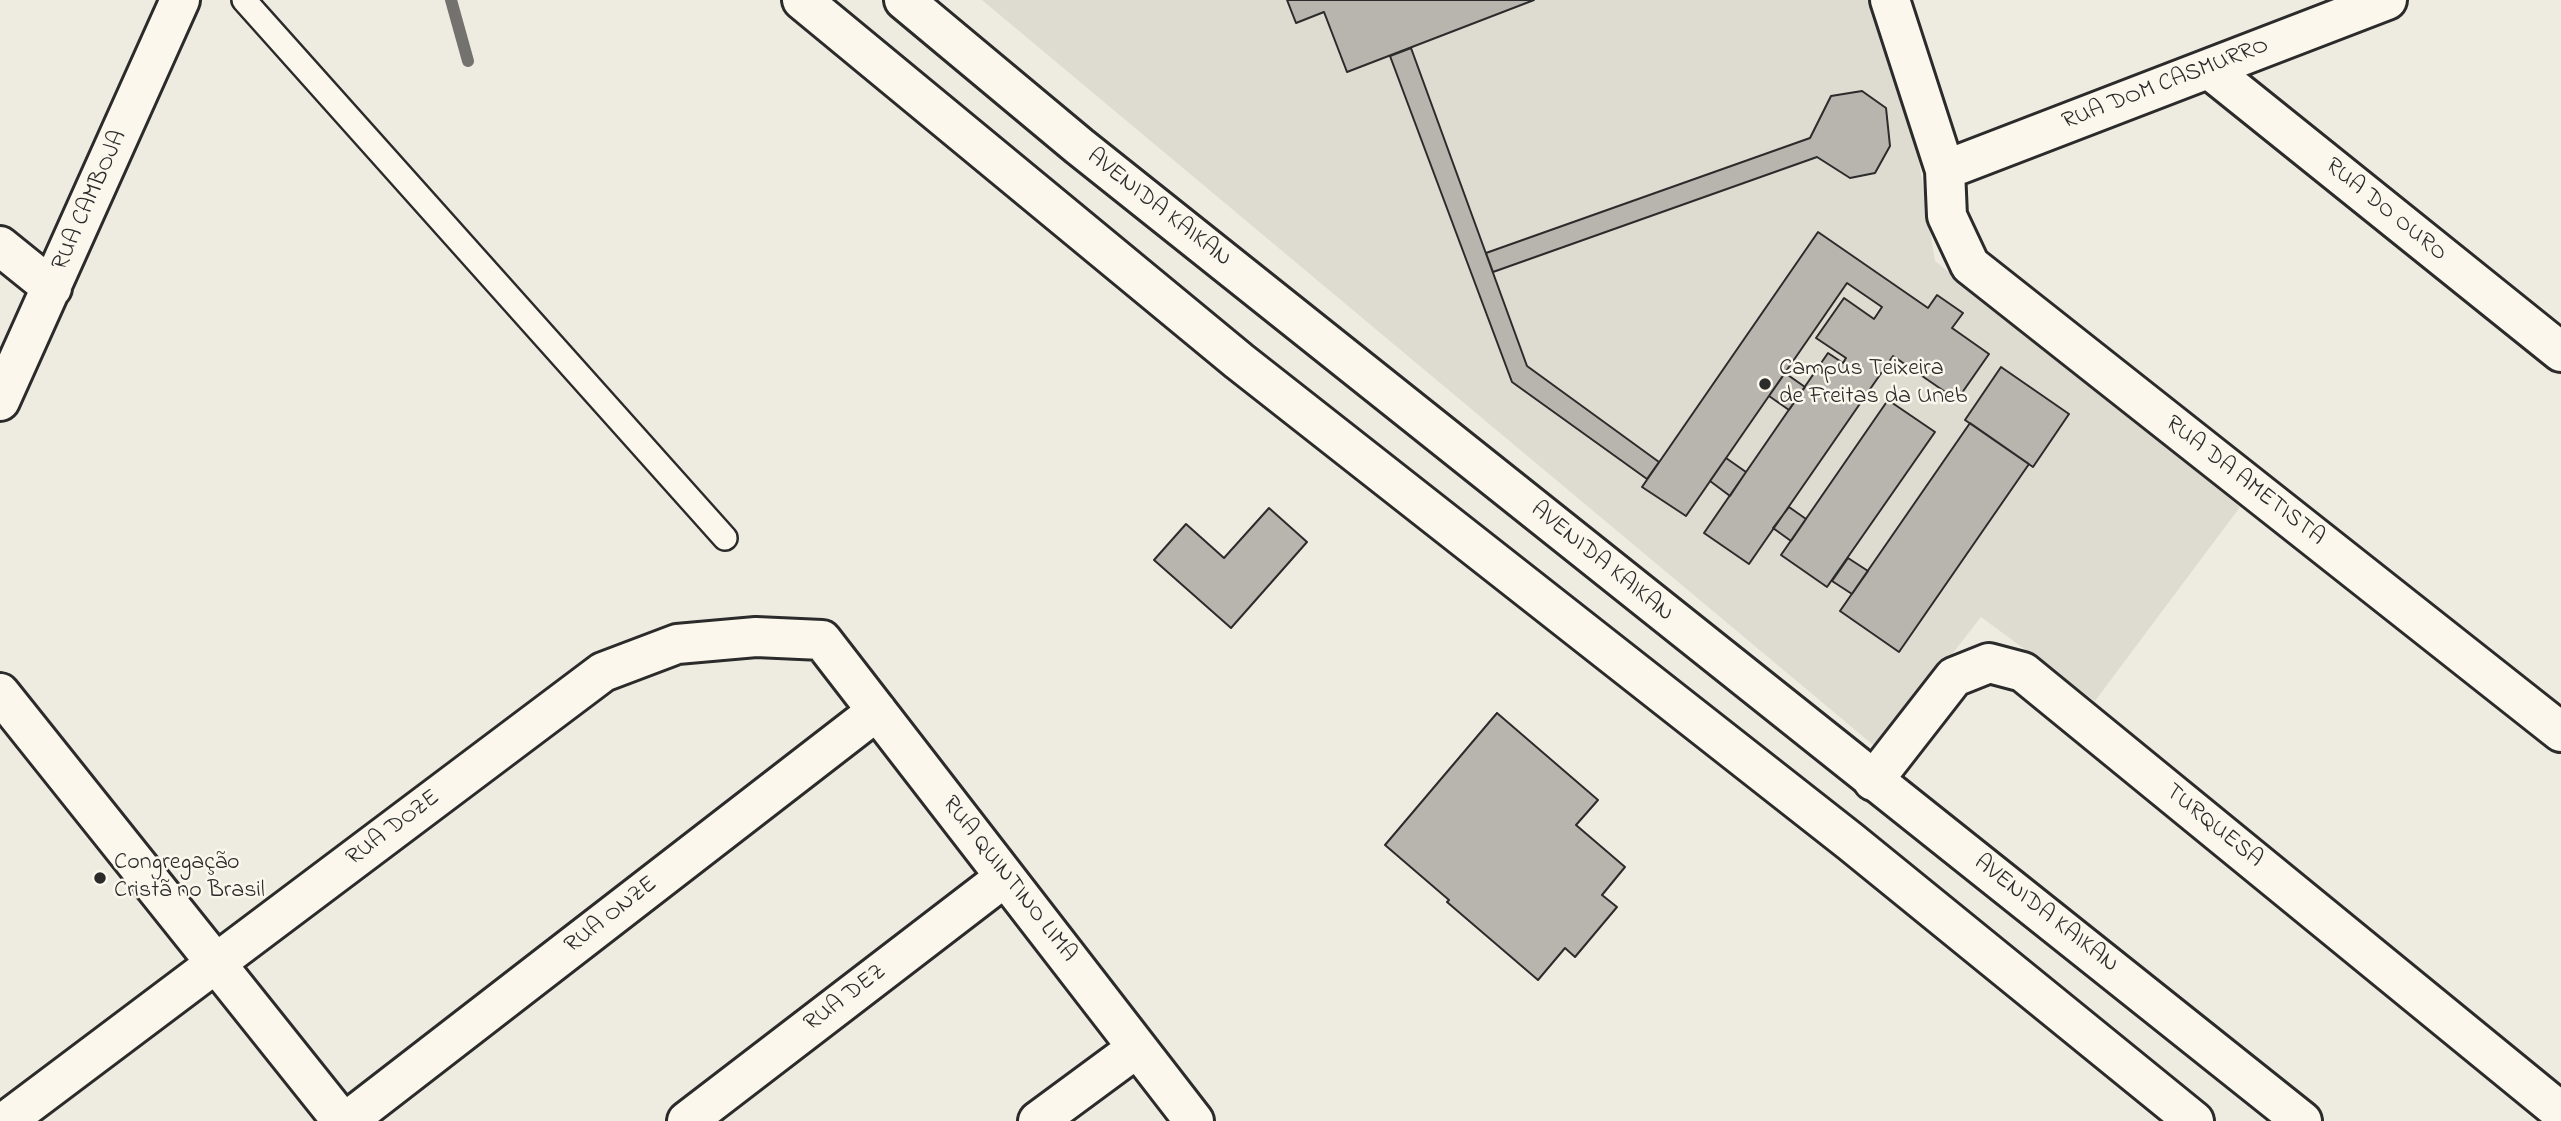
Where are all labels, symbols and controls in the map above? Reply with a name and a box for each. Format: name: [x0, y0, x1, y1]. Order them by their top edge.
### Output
street label: RUA DOM CASMURRO: [2059, 32, 2273, 138]
street label: RUA CAMBOJA: [47, 127, 135, 275]
street label: AVENIDA KAIKAN: [1080, 144, 1236, 274]
street label: RUA DO OURO: [2318, 153, 2452, 269]
place label: Campus Teixeira de Freitas da Uneb: [1779, 356, 1967, 412]
marker: Campus Teixeira de Freitas da Uneb: [1757, 376, 1773, 392]
street label: RUA DA AMETISTA: [2158, 411, 2330, 553]
street label: AVENIDA KAIKAN: [1524, 497, 1678, 629]
street label: TURQUESA: [2158, 779, 2268, 875]
street label: RUA DOZE: [342, 785, 446, 873]
street label: RUA QUINTINO LIMA: [934, 791, 1082, 969]
place label: Congregação Cristã no Brasil: [114, 850, 265, 906]
street label: AVENIDA KAIKAN: [1967, 850, 2123, 980]
marker: Congregação Cristã no Brasil: [92, 870, 108, 886]
street label: RUA ONZE: [560, 871, 664, 961]
street label: RUA DEZ: [799, 959, 893, 1039]

